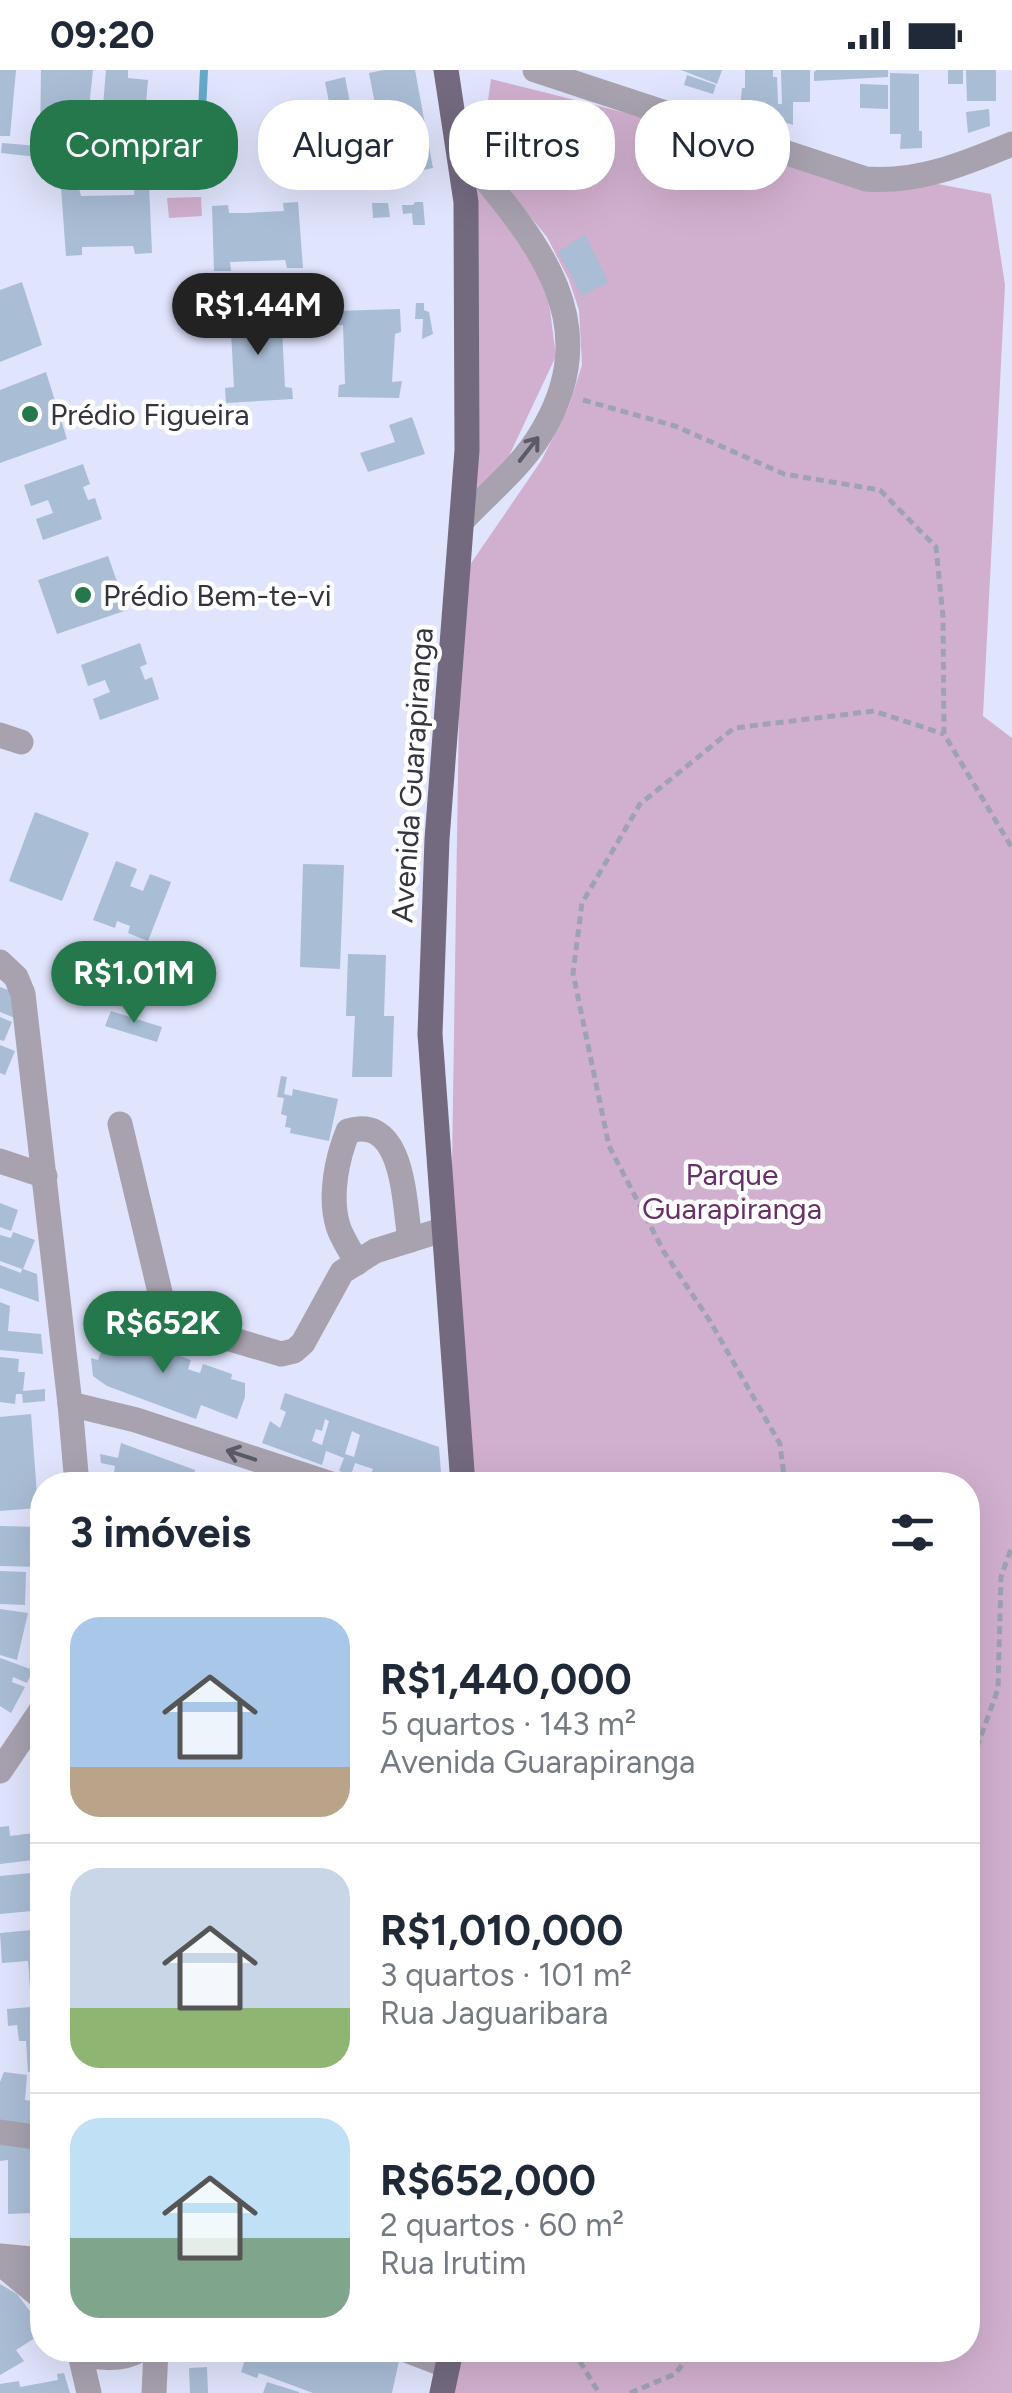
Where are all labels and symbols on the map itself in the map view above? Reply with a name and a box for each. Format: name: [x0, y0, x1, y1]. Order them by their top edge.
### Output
pin: R$1.44M: [166, 273, 350, 358]
place label: Prédio Figueira: [50, 396, 250, 433]
marker: Prédio Figueira: [19, 403, 41, 425]
one-way arrow: [519, 436, 540, 463]
place label: Prédio Bem-te-vi: [103, 577, 332, 614]
marker: Prédio Bem-te-vi: [72, 584, 94, 606]
street label: Avenida Guarapiranga: [383, 626, 441, 924]
pin: R$1.01M: [42, 941, 226, 1026]
park label: Parque Guarapiranga: [642, 1156, 822, 1227]
pin: R$652K: [82, 1291, 244, 1376]
one-way arrow: [226, 1444, 258, 1462]

